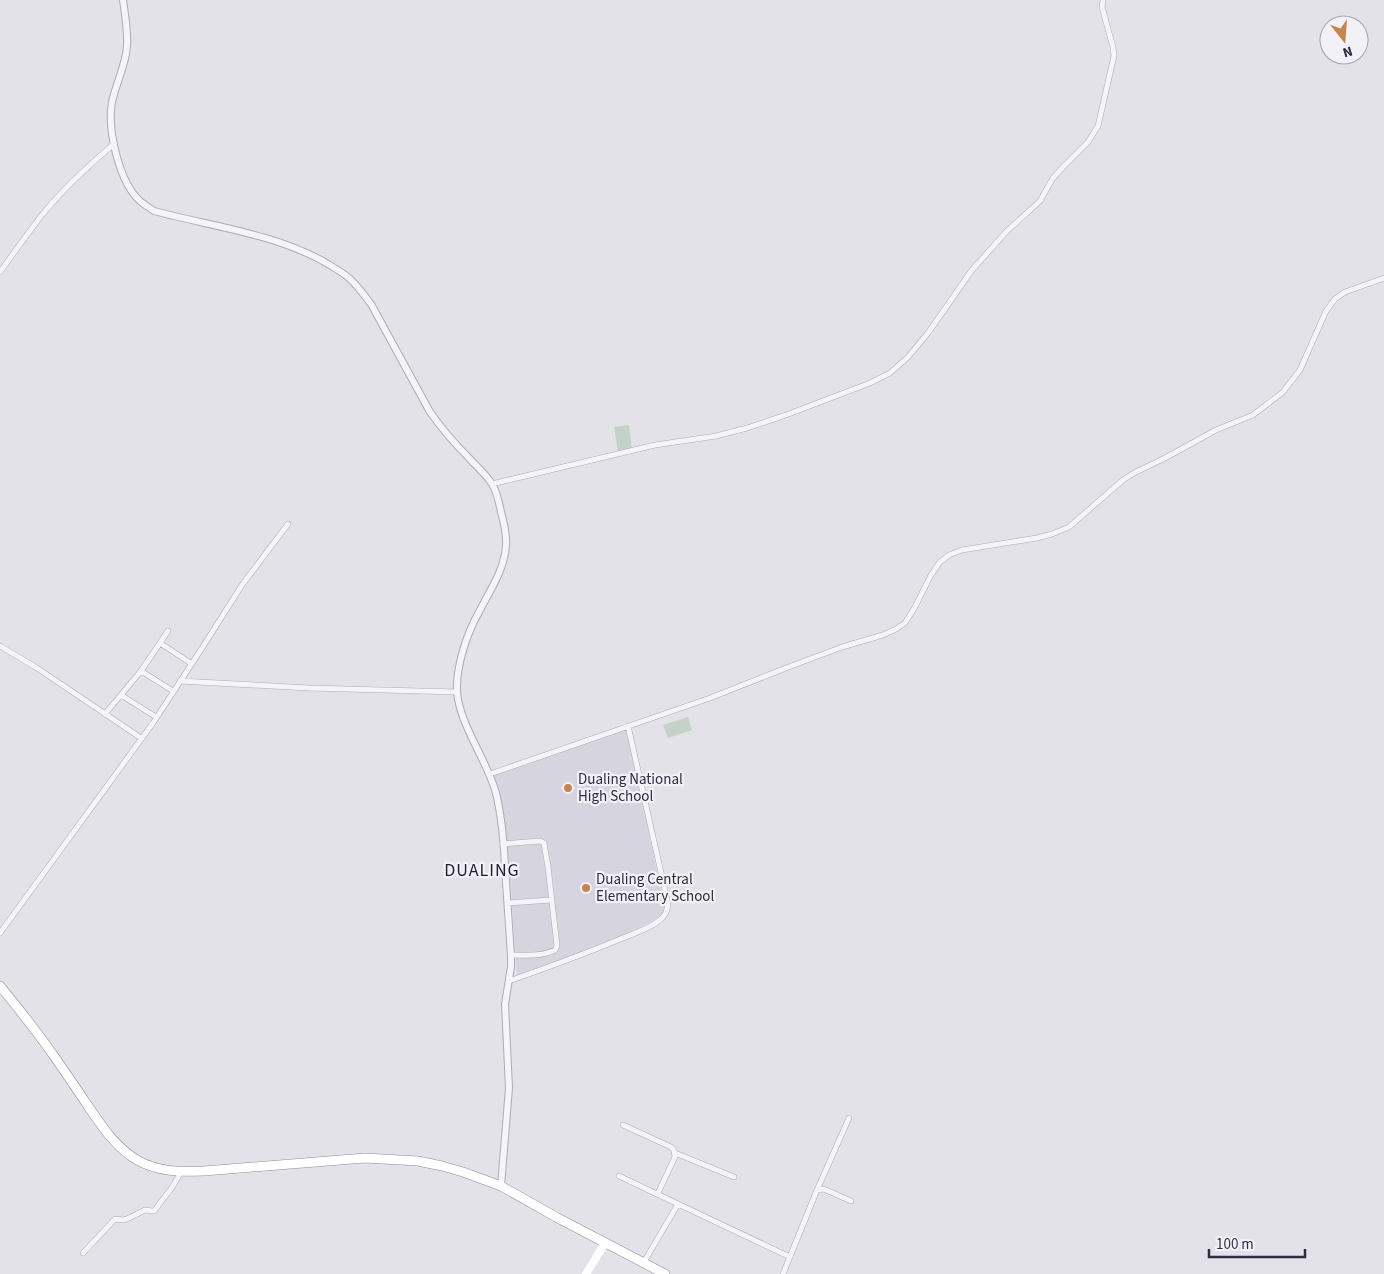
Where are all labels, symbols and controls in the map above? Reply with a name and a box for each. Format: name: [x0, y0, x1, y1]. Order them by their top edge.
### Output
north arrow: [1319, 15, 1369, 65]
text: N: [1340, 41, 1355, 62]
place label: Dualing National High School: [578, 769, 683, 807]
marker: Dualing National High School: [562, 782, 574, 794]
district label: DUALING: [444, 858, 520, 883]
place label: Dualing Central Elementary School: [596, 869, 714, 907]
marker: Dualing Central Elementary School: [580, 882, 592, 894]
scale bar: [1209, 1226, 1305, 1258]
text: 100 m: [1216, 1234, 1254, 1255]

